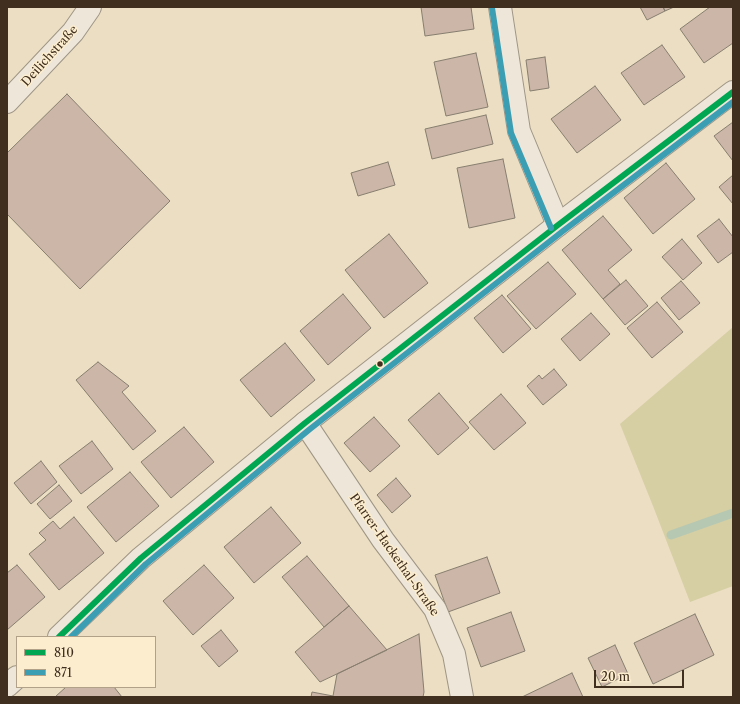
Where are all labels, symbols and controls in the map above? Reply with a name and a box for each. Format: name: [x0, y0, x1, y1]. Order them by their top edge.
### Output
street label: Deilichstraße: [19, 23, 81, 89]
unlabelled marker: [375, 359, 385, 369]
street label: Pfarrer-Hackethal-Straße: [346, 491, 442, 619]
legend: [16, 636, 156, 688]
text: 810: [54, 645, 74, 660]
scale bar: [596, 662, 686, 688]
text: 871: [54, 665, 72, 680]
text: 20 m: [601, 669, 630, 684]

